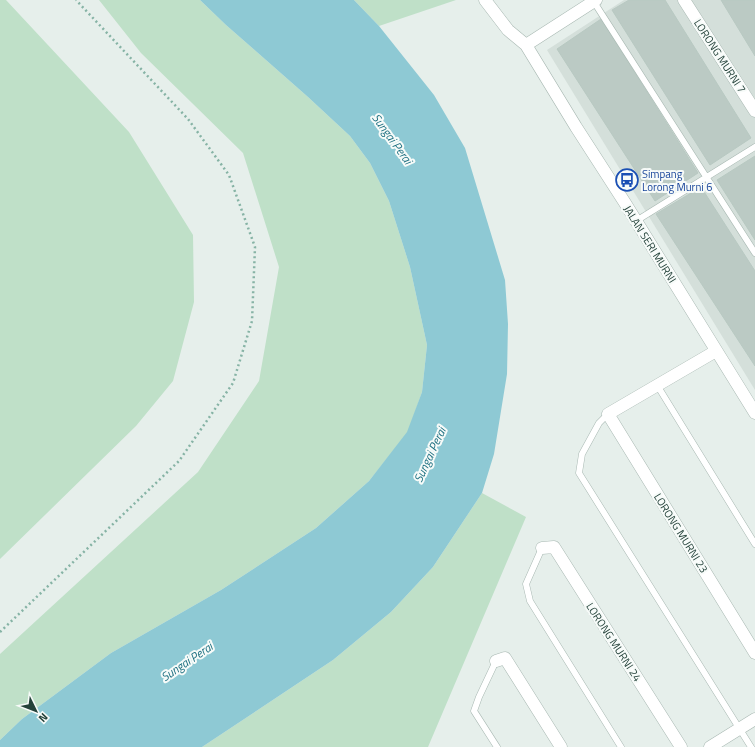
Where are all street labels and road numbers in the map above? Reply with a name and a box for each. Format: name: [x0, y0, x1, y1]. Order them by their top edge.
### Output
street label: LORONG MURNI 7: [690, 16, 750, 96]
street label: JALAN SERI MURNI: [620, 202, 680, 286]
street label: LORONG MURNI 23: [650, 490, 712, 576]
street label: LORONG MURNI 24: [583, 599, 645, 685]

